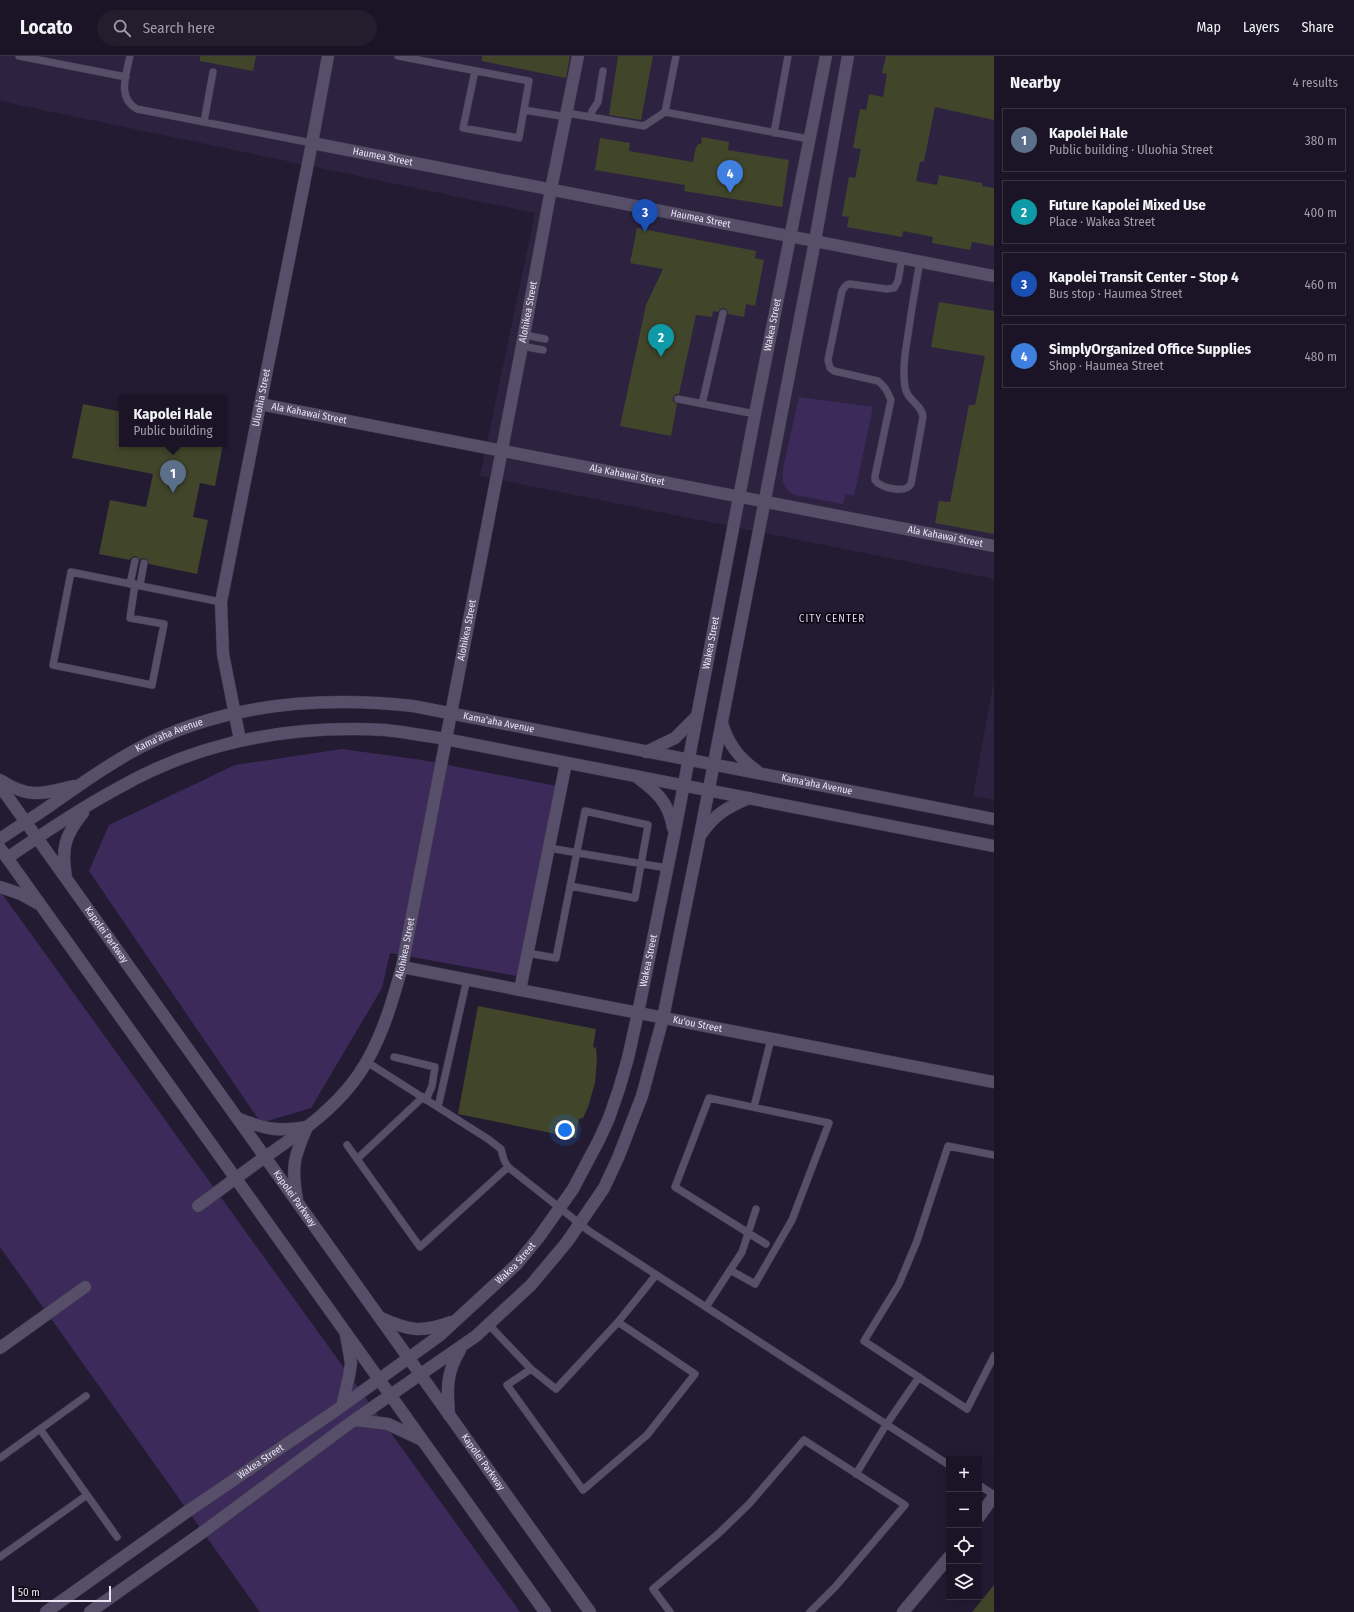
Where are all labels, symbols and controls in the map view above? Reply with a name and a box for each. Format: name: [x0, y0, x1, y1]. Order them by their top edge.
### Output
search box: [97, 10, 377, 46]
text: Locato: [20, 16, 73, 39]
icon: search: [111, 17, 133, 39]
text: Search here: [143, 19, 215, 37]
text: Map: [1197, 19, 1221, 36]
text: Layers: [1243, 19, 1279, 36]
text: Share: [1301, 19, 1334, 36]
text: Nearby: [1010, 72, 1061, 93]
text: 4 results: [1292, 75, 1338, 90]
text: Kapolei Hale: [1049, 124, 1128, 142]
text: 1: [1021, 133, 1027, 148]
text: 380 m: [1305, 133, 1337, 148]
text: Public building · Uluohia Street: [1049, 142, 1213, 157]
street label: Haumea Street: [352, 145, 414, 169]
pin: 4: [717, 160, 743, 193]
text: Future Kapolei Mixed Use: [1049, 196, 1206, 214]
pin: 3: [632, 199, 658, 232]
text: 2: [1021, 205, 1027, 220]
text: 400 m: [1304, 205, 1337, 220]
street label: Haumea Street: [670, 207, 732, 231]
text: Place · Wakea Street: [1049, 214, 1155, 229]
text: Kapolei Transit Center - Stop 4: [1049, 268, 1239, 286]
text: 3: [1021, 277, 1027, 292]
text: 460 m: [1304, 277, 1337, 292]
street label: Alohikea Street: [517, 280, 540, 344]
text: Bus stop · Haumea Street: [1049, 286, 1182, 301]
street label: Wakea Street: [762, 297, 784, 352]
pin: 2: [648, 324, 674, 357]
text: SimplyOrganized Office Supplies: [1049, 340, 1251, 358]
text: 4: [1021, 349, 1027, 364]
text: 480 m: [1304, 349, 1337, 364]
text: Shop · Haumea Street: [1049, 358, 1164, 373]
street label: Uluohia Street: [250, 367, 273, 428]
popup: [119, 395, 227, 447]
street label: Ala Kahawai Street: [271, 400, 348, 427]
text: Kapolei Hale: [133, 405, 212, 423]
text: Public building: [133, 423, 213, 438]
pin: 1: [160, 460, 186, 493]
street label: Ala Kahawai Street: [589, 462, 666, 488]
street label: Ala Kahawai Street: [907, 523, 985, 550]
street label: Alohikea Street: [455, 598, 479, 662]
district label: CITY CENTER: [799, 612, 865, 625]
street label: Wakea Street: [700, 615, 722, 670]
street label: Kama'aha Avenue: [462, 710, 535, 735]
street label: Kama'aha Avenue: [133, 716, 204, 755]
street label: Kama'aha Avenue: [780, 772, 853, 797]
street label: Kapolei Parkway: [82, 904, 131, 966]
street label: Alohikea Street: [393, 916, 418, 980]
street label: Wakea Street: [637, 933, 660, 988]
street label: Ku'ou Street: [672, 1014, 724, 1035]
your location: [555, 1120, 575, 1140]
street label: Kapolei Parkway: [270, 1168, 319, 1230]
street label: Wakea Street: [493, 1239, 539, 1287]
street label: Kapolei Parkway: [459, 1432, 508, 1493]
street label: Wakea Street: [235, 1441, 287, 1482]
map controls: [946, 1456, 982, 1600]
button: +: [946, 1456, 982, 1492]
button: −: [946, 1492, 982, 1528]
button: locate: [946, 1528, 982, 1564]
button: layers: [946, 1564, 982, 1600]
scale bar: [12, 1584, 111, 1603]
text: 50 m: [18, 1586, 40, 1599]

